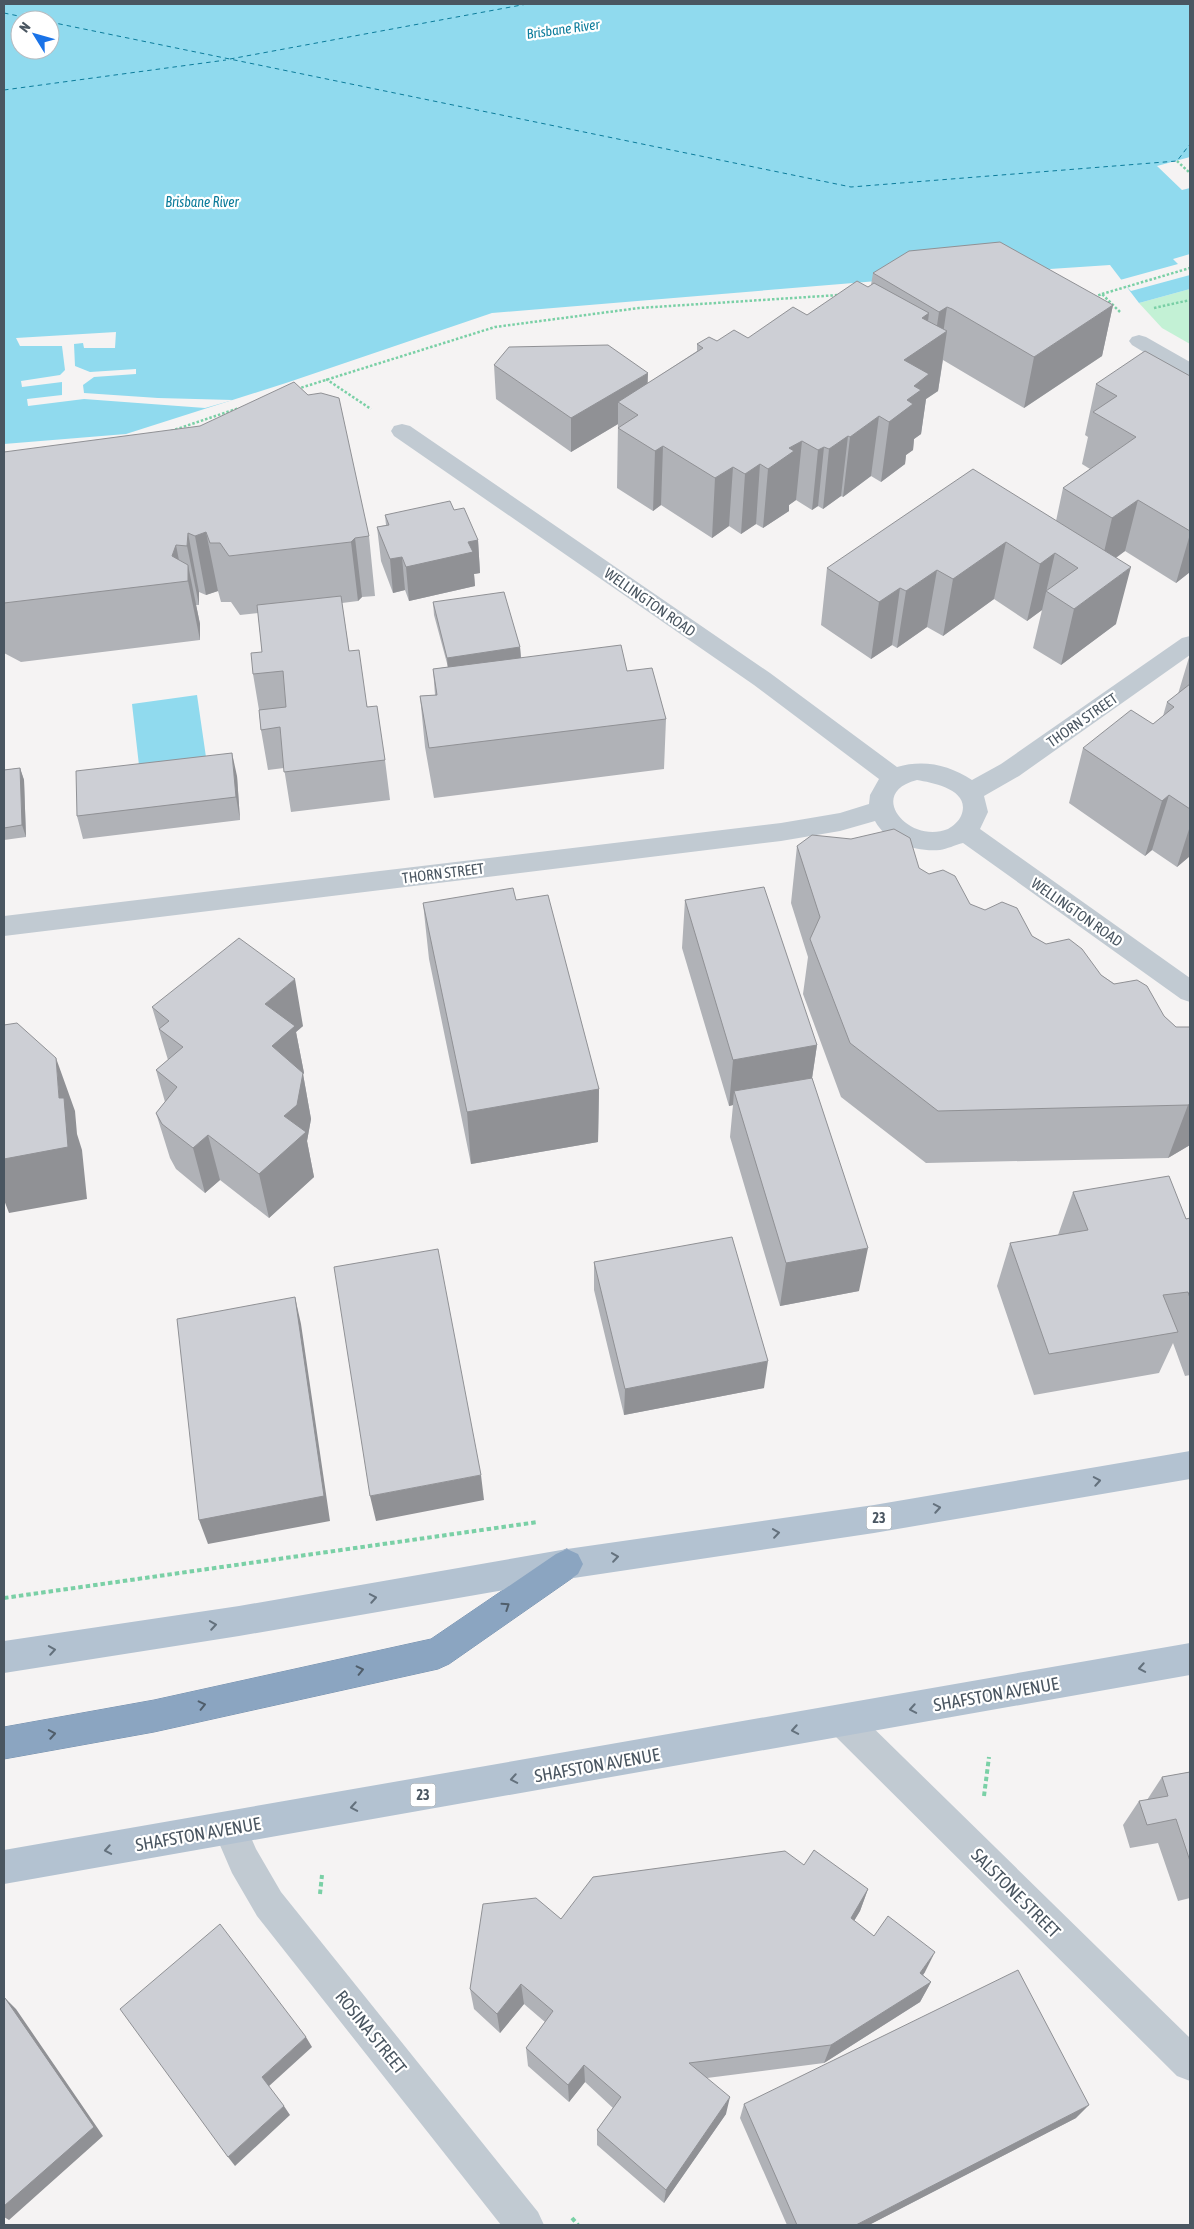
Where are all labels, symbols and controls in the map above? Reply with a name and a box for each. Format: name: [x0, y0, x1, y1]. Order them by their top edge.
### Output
north arrow: [10, 10, 60, 60]
water label: Brisbane River: [526, 16, 601, 42]
text: N: [16, 19, 33, 35]
water label: Brisbane River: [165, 194, 240, 210]
street label: WELLINGTON ROAD: [601, 564, 699, 640]
street label: THORN STREET: [1043, 689, 1121, 751]
street label: THORN STREET: [401, 860, 485, 886]
street label: WELLINGTON ROAD: [1028, 874, 1126, 950]
one-way arrow: [1092, 1477, 1101, 1487]
one-way arrow: [932, 1504, 941, 1514]
road number: 23: [866, 1506, 892, 1530]
one-way arrow: [772, 1529, 780, 1539]
one-way arrow: [612, 1552, 620, 1563]
one-way arrow: [368, 1593, 377, 1603]
one-way arrow: [501, 1603, 510, 1612]
one-way arrow: [208, 1620, 217, 1630]
one-way arrow: [48, 1645, 56, 1655]
one-way arrow: [1138, 1662, 1147, 1672]
one-way arrow: [356, 1665, 365, 1676]
street label: SHAFSTON AVENUE: [932, 1673, 1061, 1715]
one-way arrow: [197, 1700, 206, 1711]
one-way arrow: [909, 1703, 918, 1713]
one-way arrow: [791, 1724, 799, 1734]
one-way arrow: [47, 1730, 56, 1740]
street label: SHAFSTON AVENUE: [533, 1744, 662, 1786]
one-way arrow: [510, 1774, 519, 1784]
road number: 23: [410, 1784, 436, 1806]
one-way arrow: [350, 1802, 359, 1812]
street label: SHAFSTON AVENUE: [134, 1813, 263, 1855]
one-way arrow: [103, 1844, 112, 1854]
street label: SALSTONE STREET: [967, 1844, 1065, 1942]
street label: ROSINA STREET: [331, 1986, 411, 2078]

